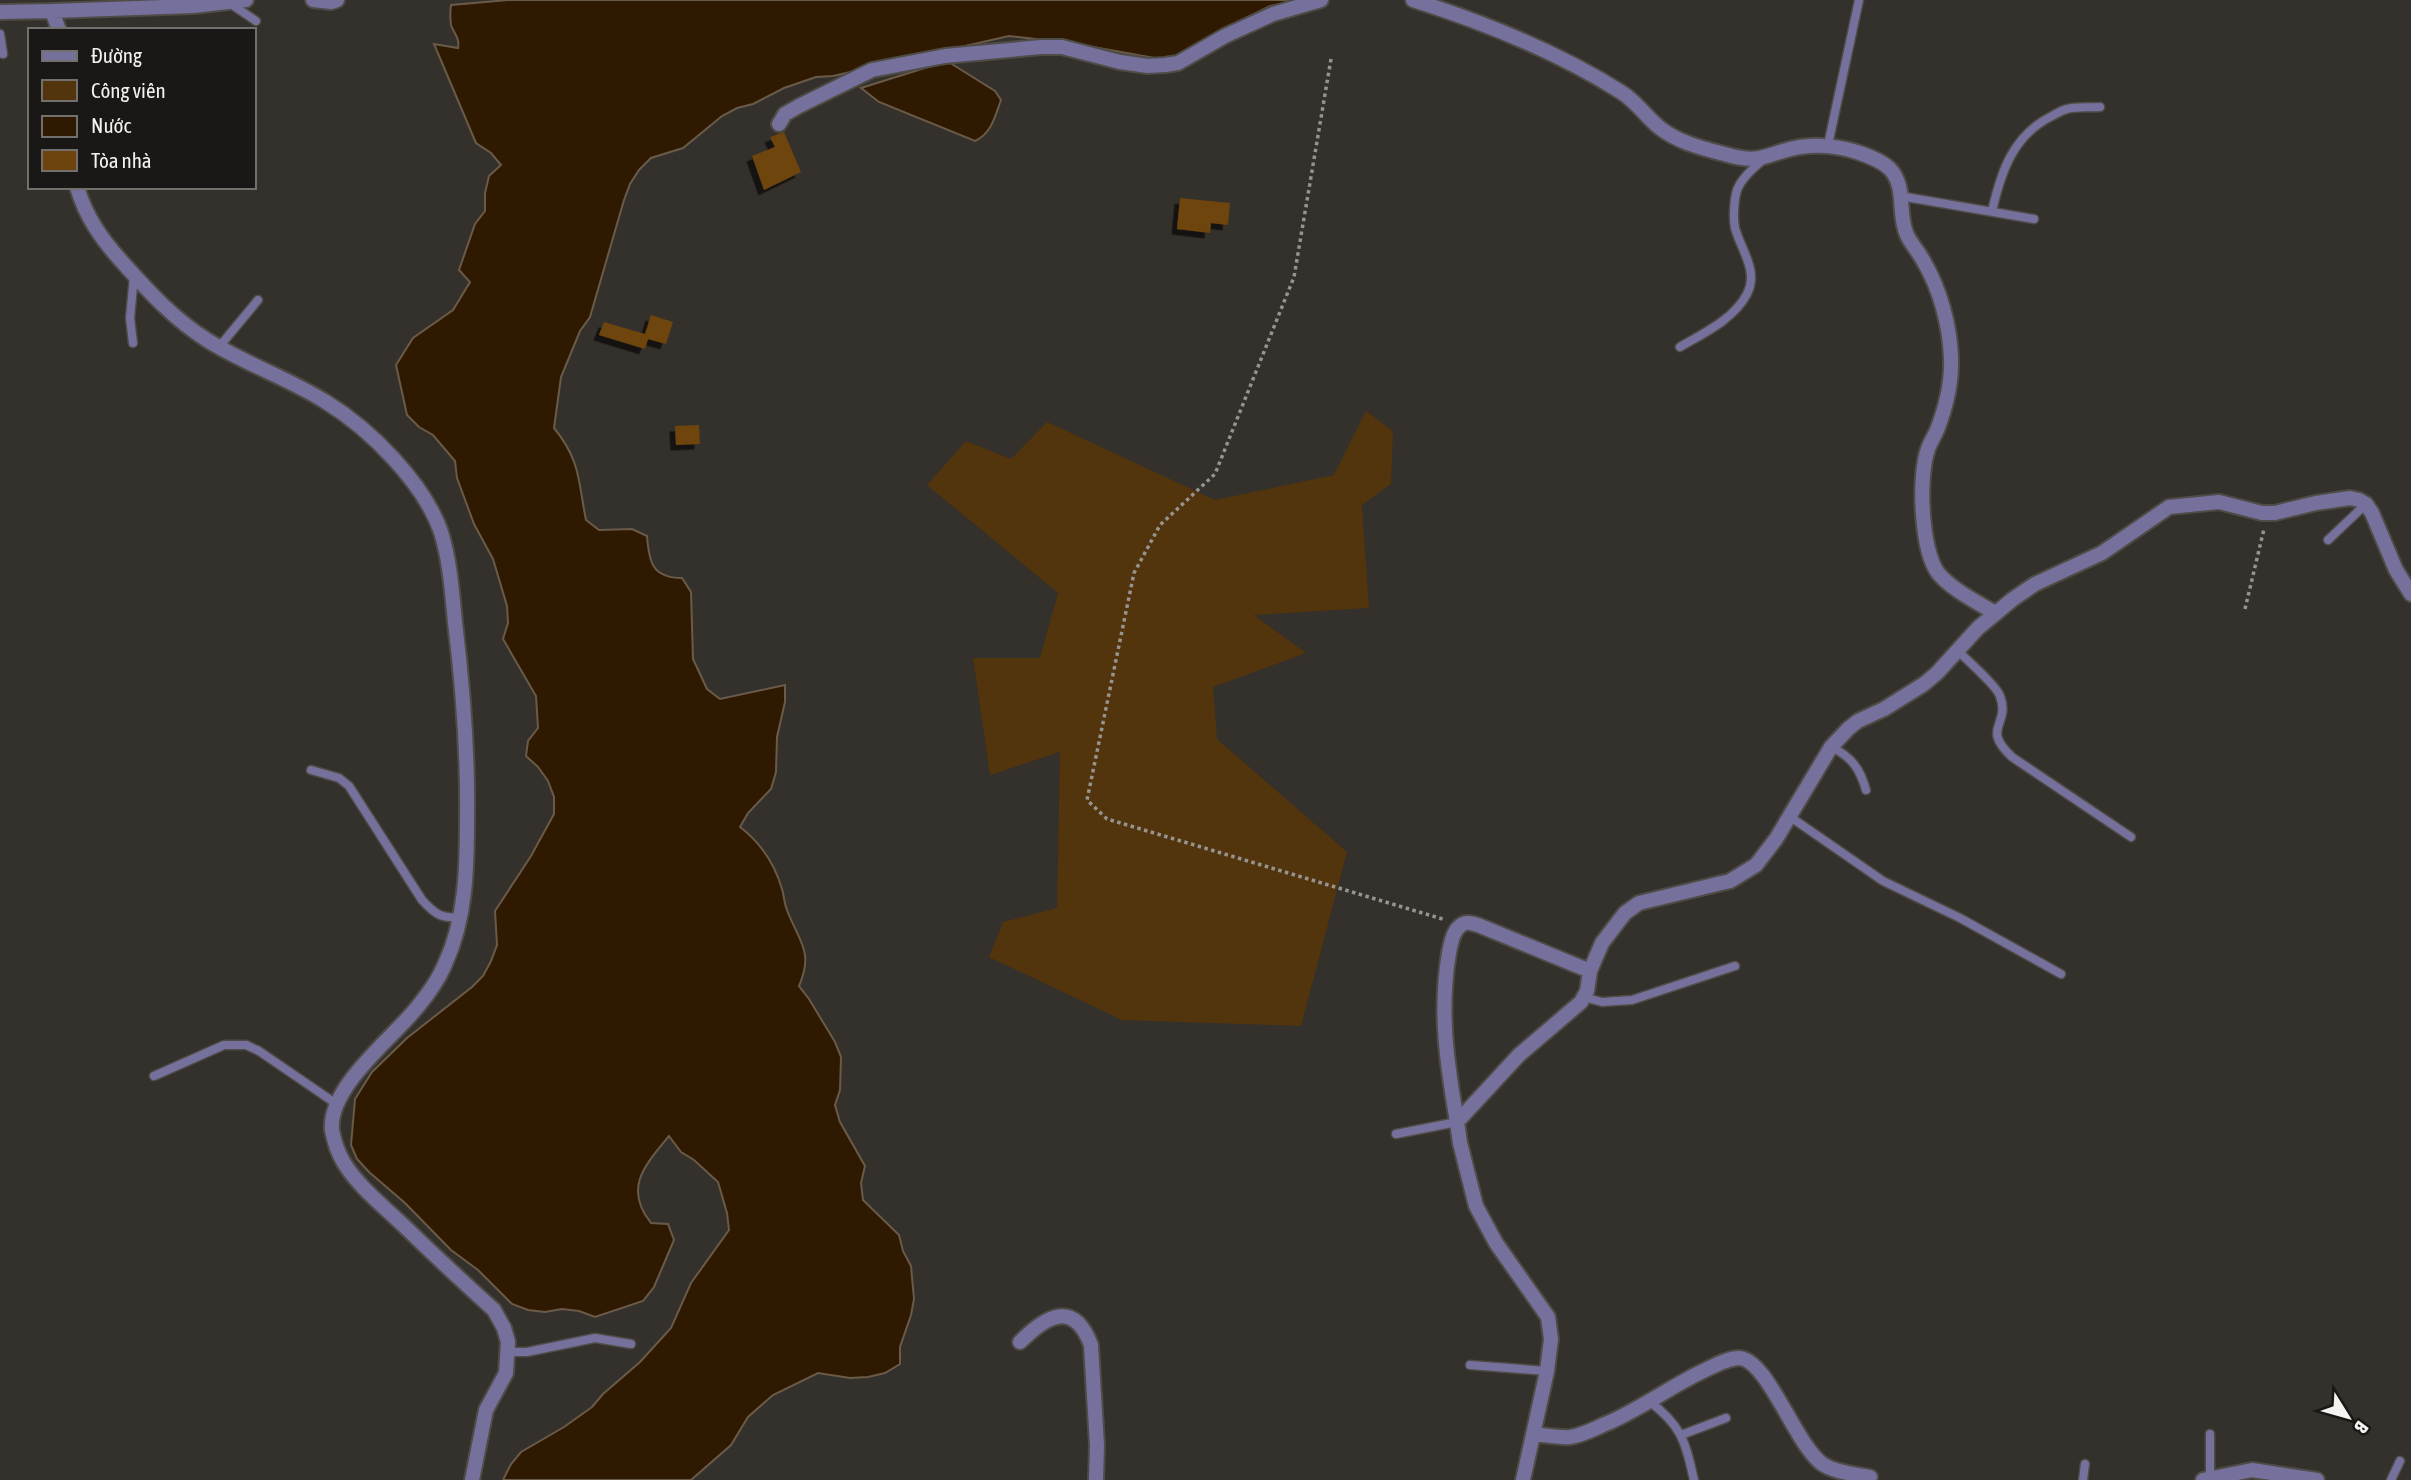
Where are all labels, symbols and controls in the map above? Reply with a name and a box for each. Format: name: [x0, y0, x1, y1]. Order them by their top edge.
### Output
legend: [28, 28, 256, 189]
text: Đường: [91, 43, 142, 67]
text: Công viên: [91, 78, 166, 102]
text: Nước: [91, 113, 131, 137]
text: Tòa nhà: [91, 148, 152, 172]
north arrow: [2313, 1382, 2383, 1452]
text: B: [2350, 1417, 2373, 1437]

